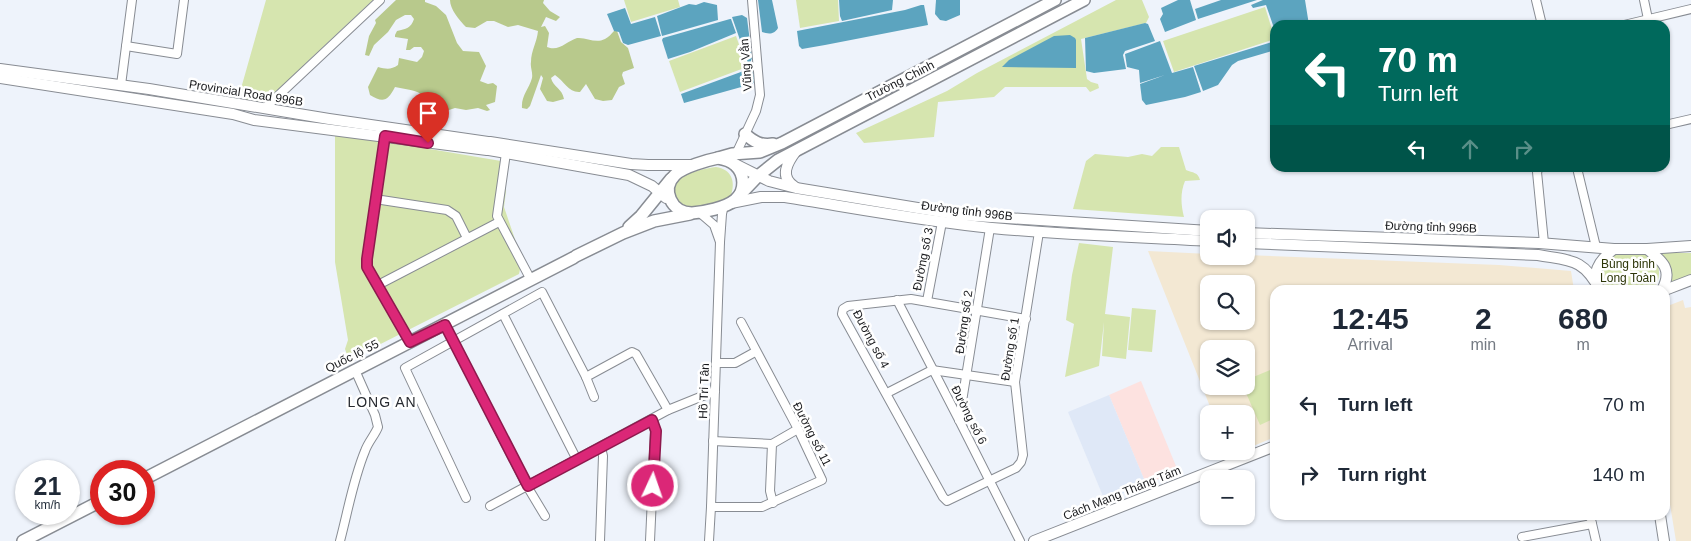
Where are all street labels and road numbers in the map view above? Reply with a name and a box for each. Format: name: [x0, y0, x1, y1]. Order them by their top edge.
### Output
street label: Vũng Vằn: [736, 38, 755, 92]
street label: Trường Chinh: [863, 58, 937, 104]
street label: Provincial Road 996B: [188, 77, 304, 109]
street label: Đường tỉnh 996B: [921, 198, 1013, 224]
street label: Đường tỉnh 996B: [1385, 218, 1477, 236]
street label: Đường số 3: [910, 226, 936, 292]
street label: Đường số 2: [953, 289, 975, 355]
street label: Đường số 4: [850, 307, 892, 371]
street label: Đường số 1: [998, 316, 1022, 382]
street label: Quốc lộ 55: [323, 336, 381, 375]
street label: Hồ Tri Tân: [696, 363, 712, 419]
street label: Đường số 6: [948, 383, 990, 447]
street label: Đường số 11: [790, 400, 834, 469]
street label: Cách Mạng Tháng Tám: [1061, 463, 1183, 523]

